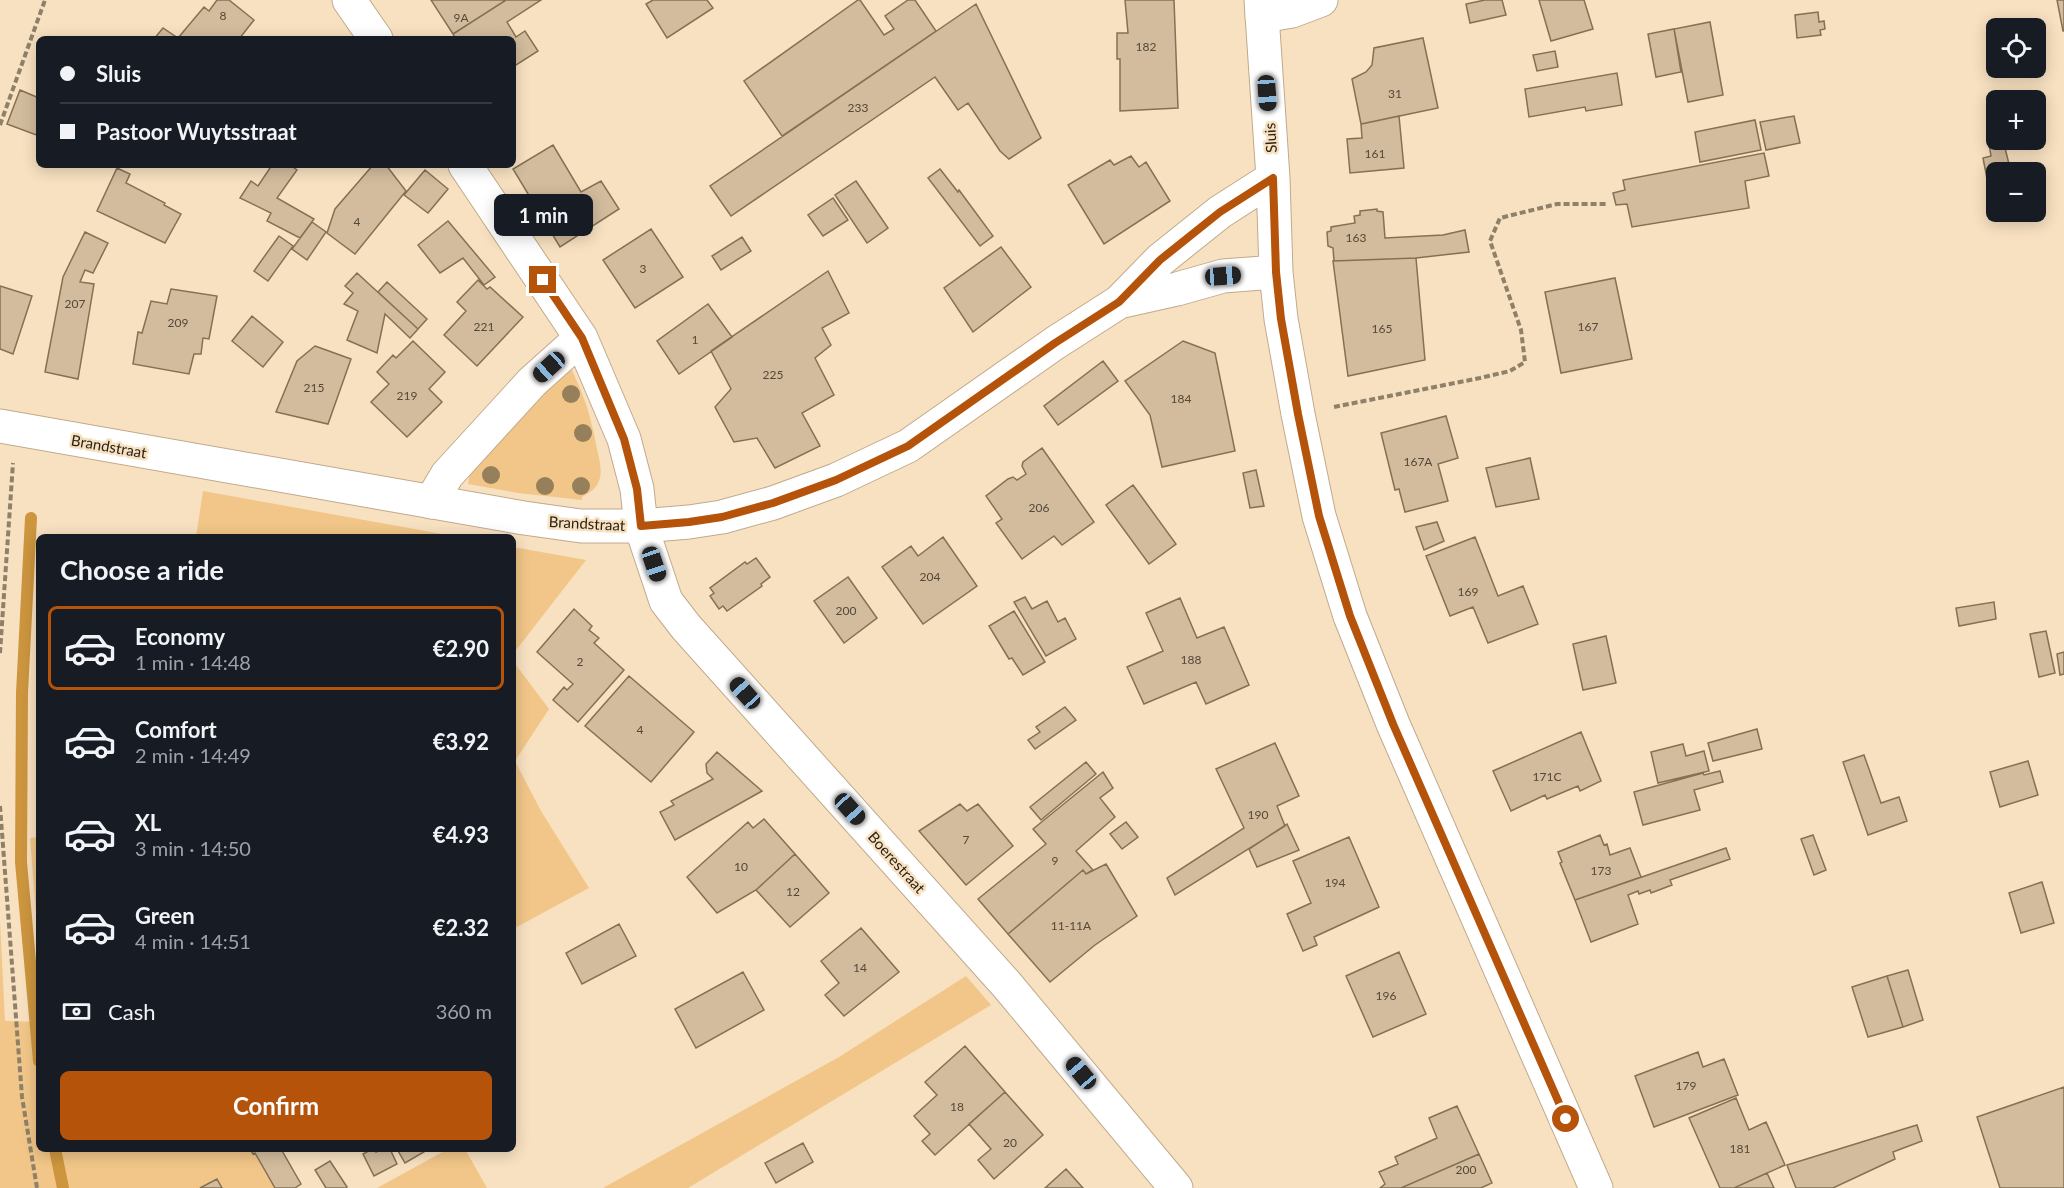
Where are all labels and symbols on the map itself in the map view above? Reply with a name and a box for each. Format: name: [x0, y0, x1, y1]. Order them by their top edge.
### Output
house number: 8: [220, 8, 227, 23]
house number: 9A: [453, 10, 469, 25]
house number: 182: [1136, 39, 1156, 54]
car: [1257, 74, 1277, 112]
house number: 31: [1388, 86, 1402, 101]
house number: 233: [848, 100, 868, 115]
street label: Sluis: [1260, 122, 1280, 154]
house number: 161: [1365, 146, 1385, 161]
callout: 1 min: [494, 193, 592, 235]
house number: 4: [354, 214, 361, 229]
house number: 163: [1346, 230, 1366, 245]
house number: 3: [640, 261, 647, 276]
route end: [529, 266, 556, 293]
car: [1204, 266, 1242, 286]
house number: 207: [65, 296, 85, 311]
house number: 209: [168, 315, 188, 330]
house number: 221: [474, 319, 494, 334]
house number: 167: [1578, 319, 1598, 334]
house number: 165: [1372, 321, 1392, 336]
house number: 1: [692, 332, 699, 347]
car: [530, 348, 568, 386]
house number: 225: [763, 367, 783, 382]
house number: 215: [304, 380, 324, 395]
house number: 219: [397, 388, 417, 403]
house number: 184: [1171, 391, 1191, 406]
street label: Brandstraat: [70, 430, 149, 462]
house number: 167A: [1403, 454, 1433, 469]
house number: 206: [1029, 500, 1049, 515]
street label: Brandstraat: [548, 512, 626, 534]
car: [640, 544, 668, 584]
house number: 204: [920, 569, 940, 584]
house number: 169: [1458, 584, 1478, 599]
house number: 200: [836, 603, 856, 618]
house number: 188: [1181, 652, 1201, 667]
house number: 2: [577, 654, 584, 669]
car: [726, 674, 764, 712]
house number: 4: [637, 722, 644, 737]
house number: 171C: [1533, 769, 1561, 784]
car: [831, 790, 869, 828]
house number: 190: [1248, 807, 1268, 822]
street label: Boerestraat: [865, 828, 930, 897]
house number: 7: [963, 832, 970, 847]
house number: 9: [1052, 853, 1059, 868]
house number: 10: [734, 859, 748, 874]
house number: 173: [1591, 863, 1611, 878]
house number: 194: [1325, 875, 1345, 890]
house number: 12: [786, 884, 800, 899]
house number: 11-11A: [1051, 918, 1092, 933]
house number: 14: [853, 960, 867, 975]
house number: 196: [1376, 988, 1396, 1003]
car: [1063, 1053, 1099, 1093]
house number: 179: [1676, 1078, 1696, 1093]
house number: 18: [950, 1099, 964, 1114]
route start: [1552, 1105, 1579, 1132]
house number: 20: [1003, 1135, 1017, 1150]
house number: 181: [1730, 1141, 1750, 1156]
house number: 200: [1456, 1162, 1476, 1177]

